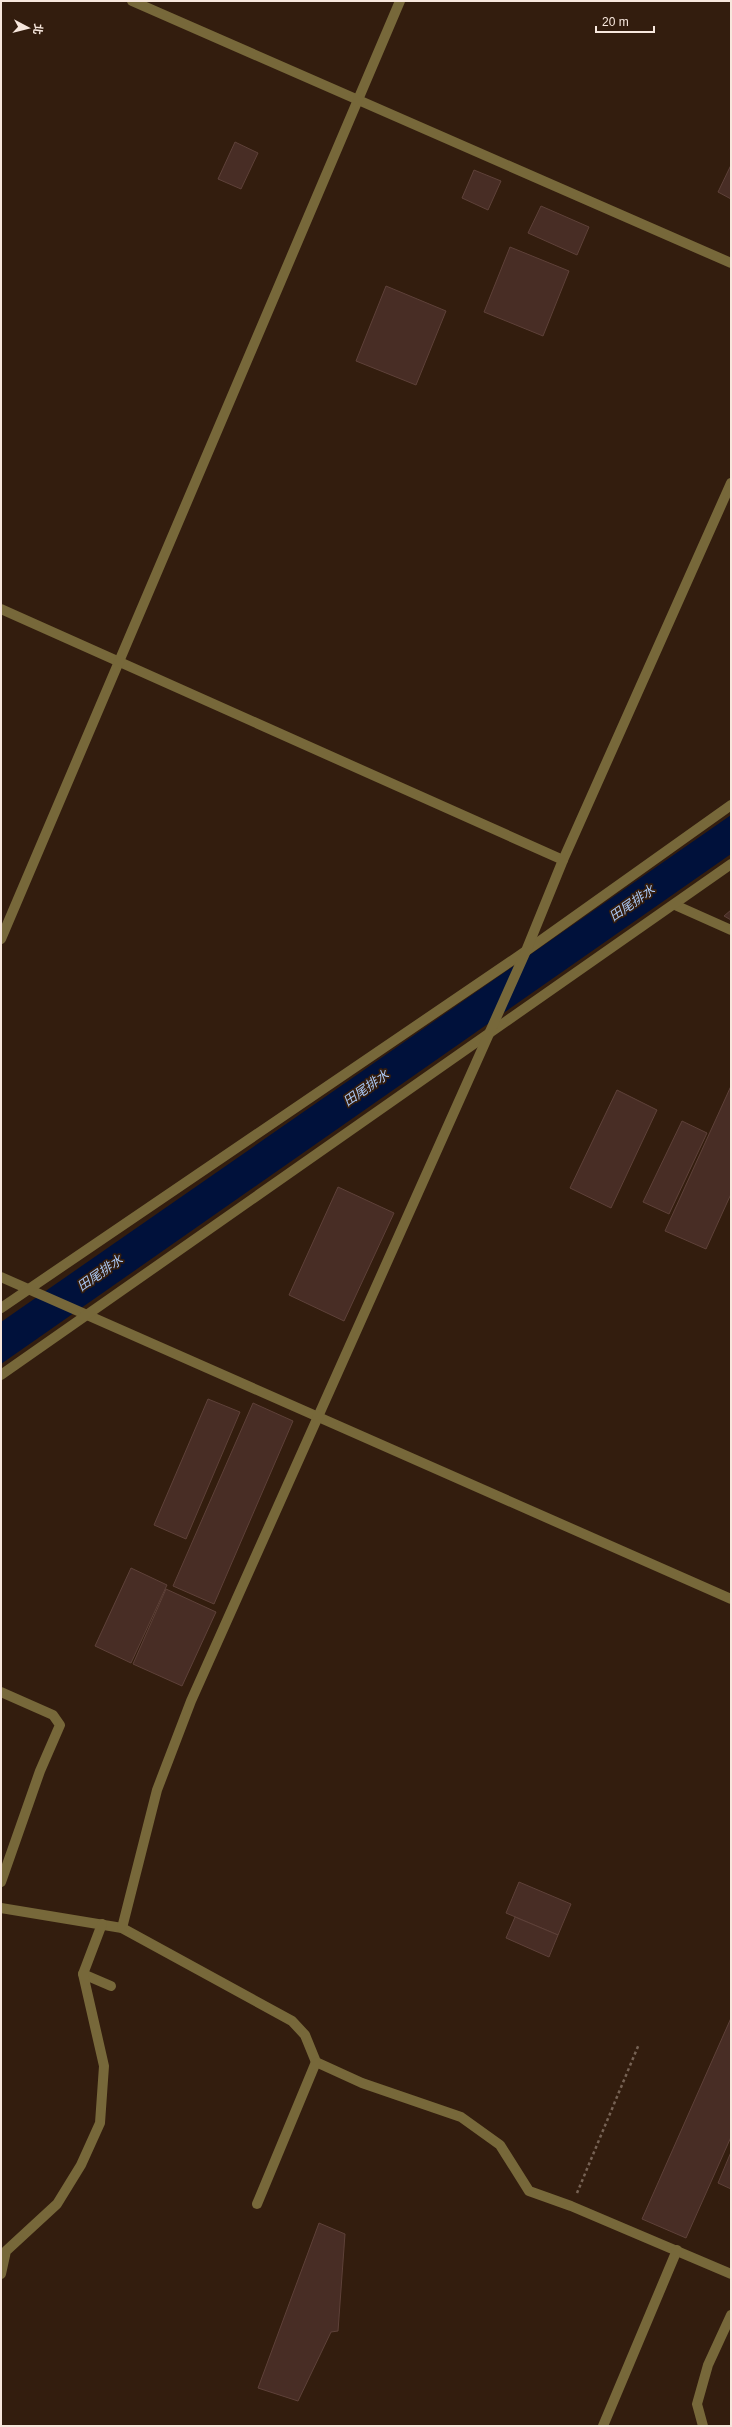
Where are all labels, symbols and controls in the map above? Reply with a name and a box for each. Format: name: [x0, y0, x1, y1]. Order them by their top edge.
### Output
north arrow: [8, 8, 48, 48]
scale bar: [596, 8, 654, 34]
text: 20 m: [602, 15, 629, 29]
text: 北: [31, 23, 45, 35]
water label: 田尾排水: [606, 881, 658, 924]
water label: 田尾排水: [340, 1066, 392, 1109]
water label: 田尾排水: [74, 1251, 126, 1294]

